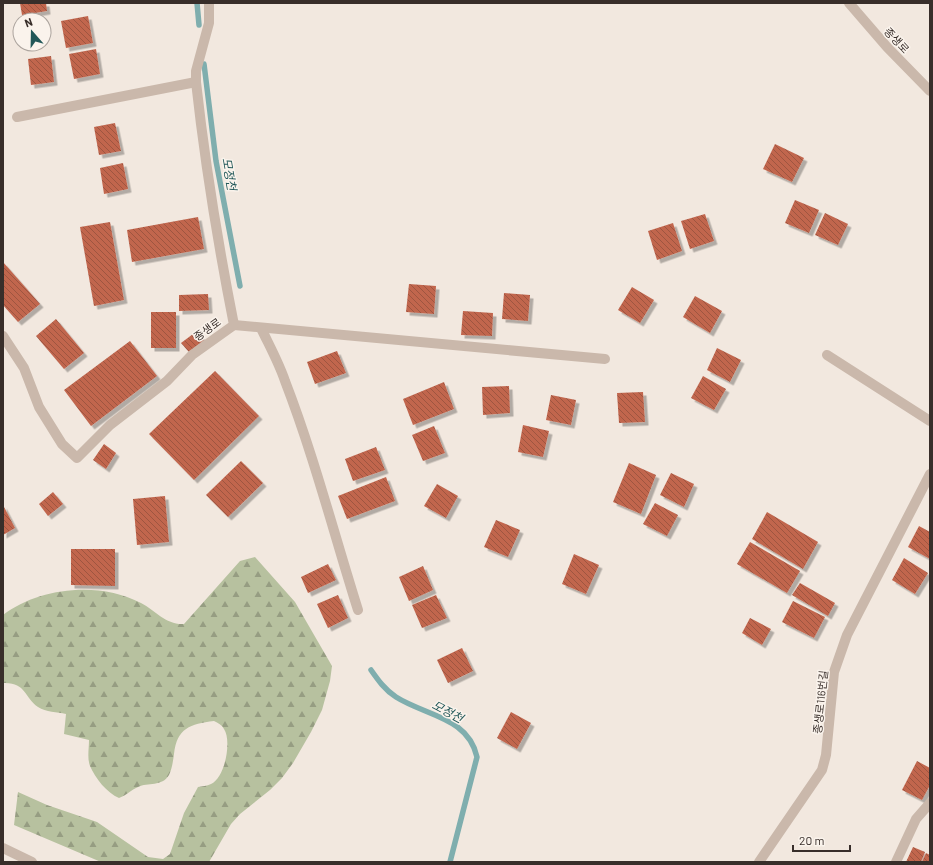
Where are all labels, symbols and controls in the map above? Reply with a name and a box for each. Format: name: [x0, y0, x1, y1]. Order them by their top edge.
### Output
north arrow: [12, 12, 52, 52]
text: N: [23, 15, 34, 29]
street label: 종생로: [882, 24, 912, 56]
water label: 모정천: [220, 156, 240, 193]
street label: 종생로: [191, 315, 223, 343]
street label: 종생로116번길: [810, 669, 830, 735]
water label: 모정천: [430, 697, 468, 726]
scale bar: [793, 827, 850, 853]
text: 20 m: [799, 833, 825, 847]

